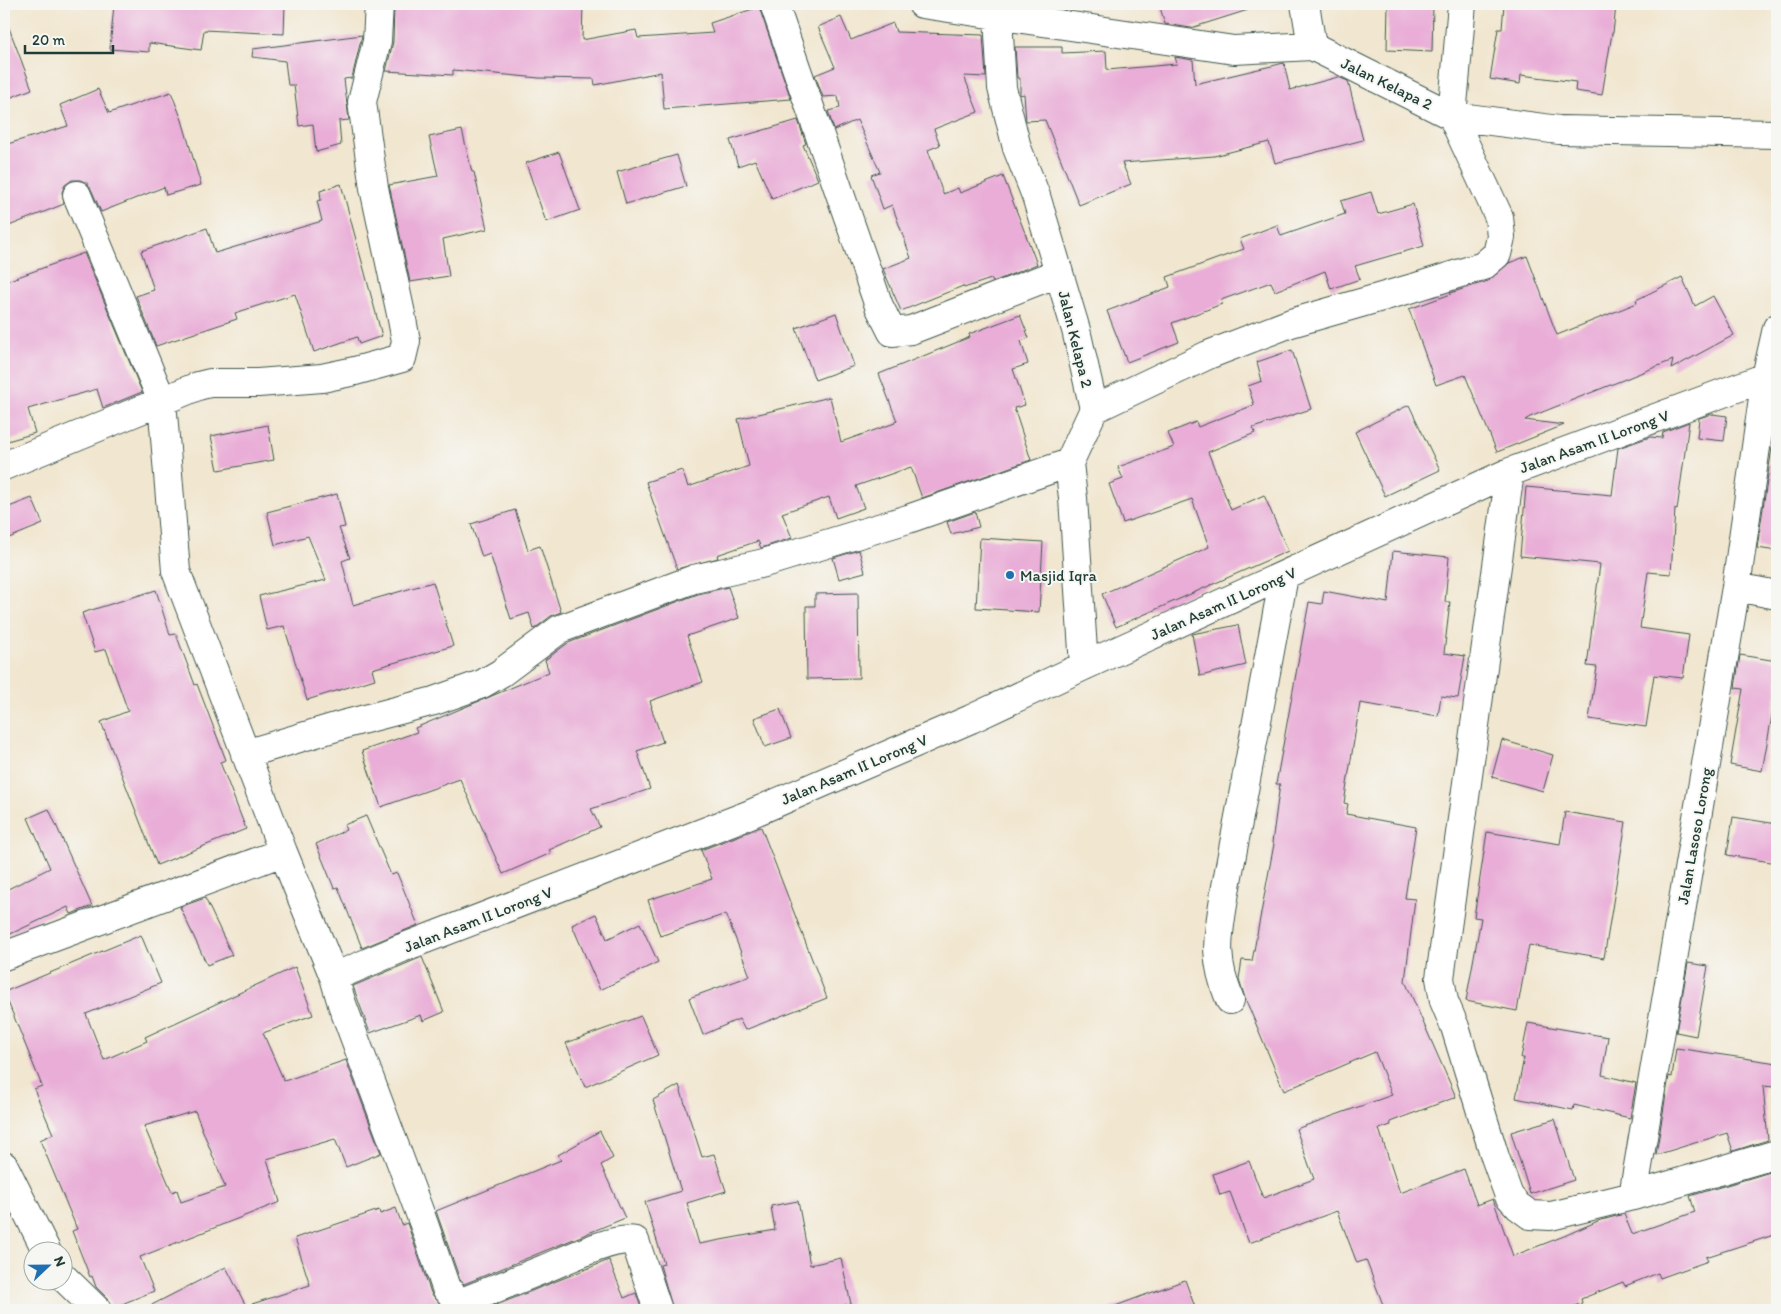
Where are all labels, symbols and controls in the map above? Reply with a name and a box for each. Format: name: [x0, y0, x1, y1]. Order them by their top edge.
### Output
scale bar: [25, 22, 112, 54]
text: 20 m: [32, 31, 66, 49]
street label: Jalan Kelapa 2: [1338, 53, 1436, 114]
street label: Jalan Kelapa 2: [1054, 289, 1097, 390]
street label: Jalan Asam II Lorong V: [1517, 405, 1672, 477]
street label: Jalan Asam II Lorong V: [1147, 563, 1299, 644]
place label: Masjid Iqra: [1020, 566, 1098, 585]
marker: Masjid Iqra: [1004, 569, 1016, 581]
street label: Jalan Asam II Lorong V: [778, 730, 931, 809]
street label: Jalan Lasoso Lorong: [1673, 765, 1716, 906]
street label: Jalan Asam II Lorong V: [401, 882, 556, 957]
north arrow: [22, 1242, 72, 1292]
text: N: [50, 1254, 69, 1269]

